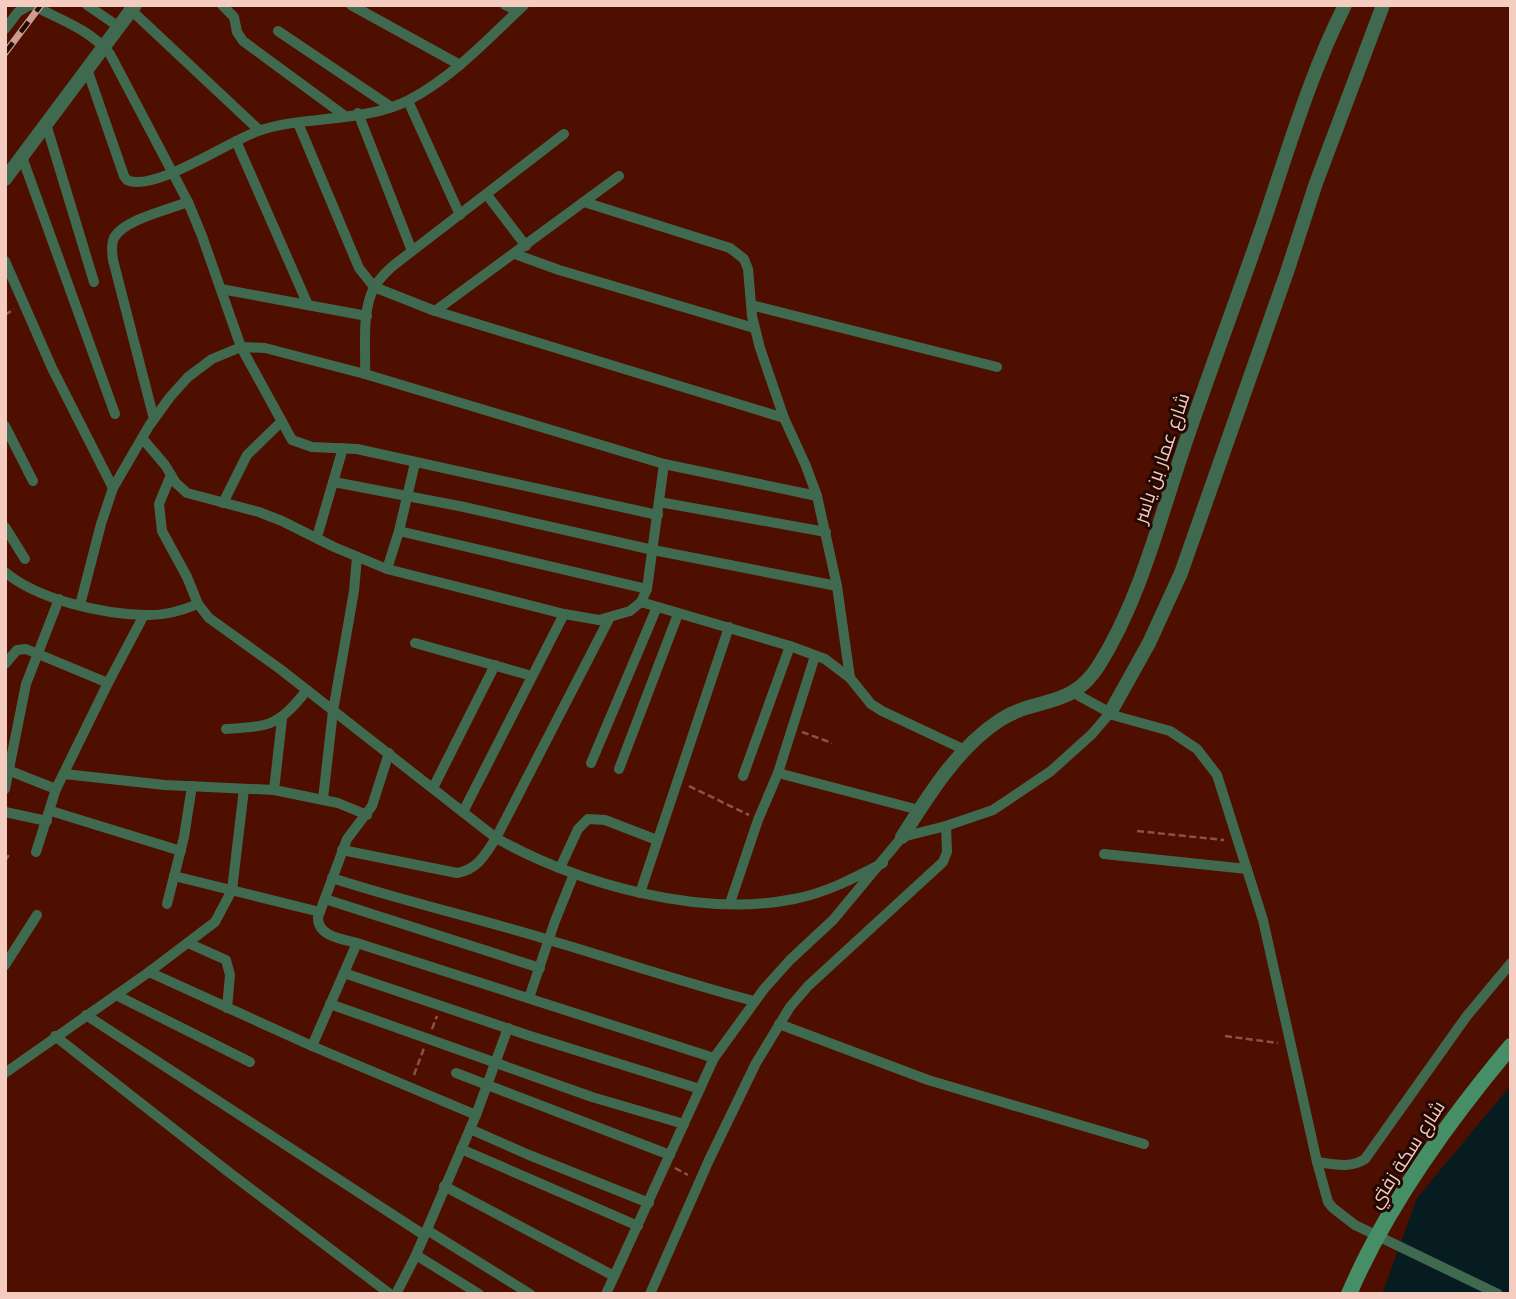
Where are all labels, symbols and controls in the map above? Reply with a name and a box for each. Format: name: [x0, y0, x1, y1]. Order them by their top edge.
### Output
street label: شارع عمار بن ياسر: [1127, 390, 1196, 528]
street label: شارع سكة زفتي: [1362, 1096, 1452, 1214]

